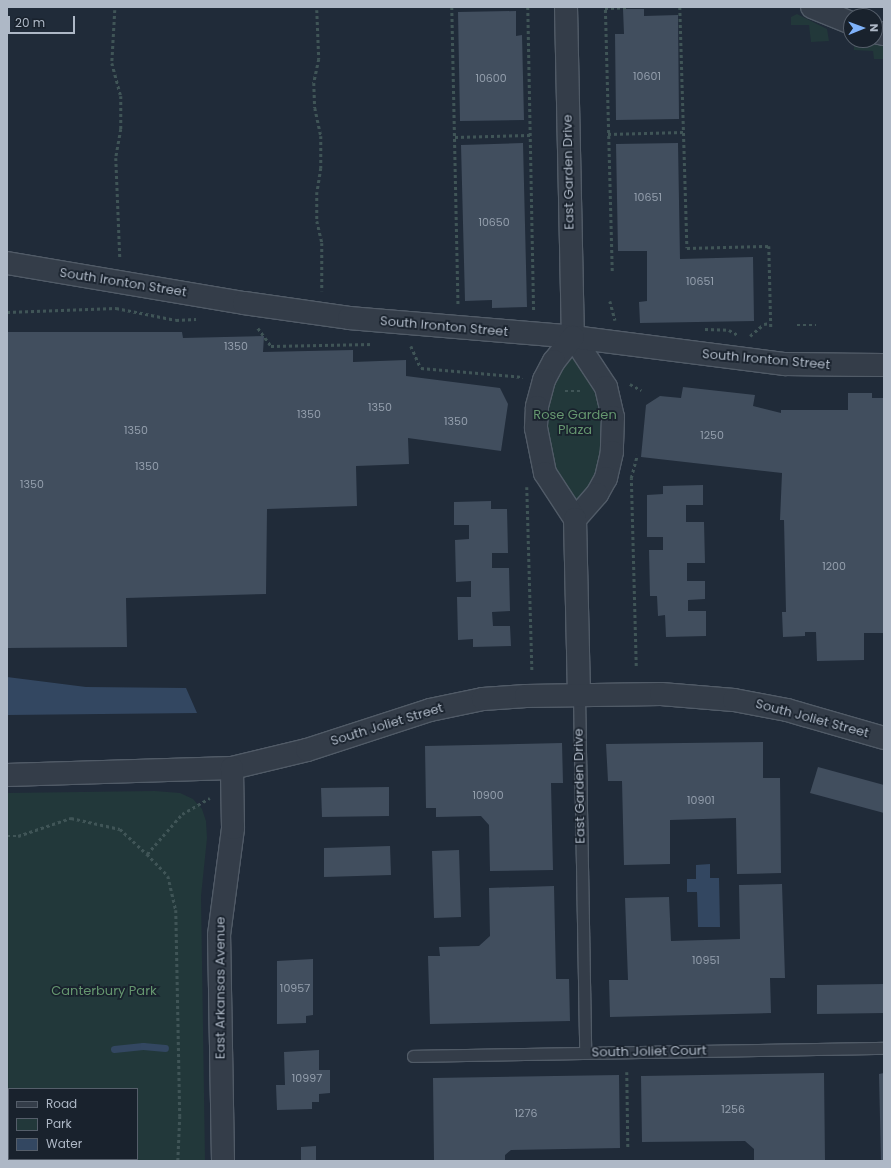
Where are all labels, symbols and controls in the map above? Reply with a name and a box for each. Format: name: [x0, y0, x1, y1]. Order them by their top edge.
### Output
scale bar: [10, 8, 77, 34]
north arrow: [843, 8, 883, 48]
text: 20 m: [15, 14, 45, 31]
text: N: [866, 24, 882, 32]
house number: 10601: [633, 69, 661, 83]
house number: 10600: [475, 71, 507, 85]
street label: East Garden Drive: [560, 114, 578, 230]
house number: 10651: [634, 190, 662, 204]
house number: 10650: [478, 215, 510, 229]
street label: South Ironton Street: [58, 265, 188, 301]
house number: 10651: [686, 274, 714, 288]
street label: South Ironton Street: [379, 314, 509, 340]
house number: 1350: [224, 339, 248, 353]
street label: South Ironton Street: [701, 347, 831, 373]
house number: 1350: [368, 400, 392, 414]
house number: 1350: [297, 407, 321, 421]
park label: Rose Garden Plaza: [533, 408, 617, 439]
house number: 1350: [444, 414, 468, 428]
house number: 1350: [124, 423, 148, 437]
house number: 1250: [700, 428, 724, 442]
house number: 1350: [135, 459, 159, 473]
house number: 1350: [20, 477, 44, 491]
house number: 1200: [822, 559, 846, 573]
street label: South Joliet Street: [754, 696, 870, 742]
street label: South Joliet Street: [329, 700, 445, 750]
street label: East Garden Drive: [571, 728, 589, 844]
house number: 10900: [472, 788, 504, 802]
house number: 10901: [687, 793, 715, 807]
street label: East Arkansas Avenue: [213, 917, 229, 1059]
house number: 10951: [692, 953, 720, 967]
house number: 10957: [280, 981, 310, 995]
park label: Canterbury Park: [51, 983, 157, 999]
street label: South Joliet Court: [591, 1043, 707, 1061]
house number: 10997: [292, 1071, 322, 1085]
legend: [8, 1088, 138, 1160]
text: Road: [46, 1095, 77, 1112]
house number: 1256: [721, 1102, 745, 1116]
house number: 1276: [515, 1106, 537, 1120]
text: Park: [46, 1115, 72, 1132]
text: Water: [46, 1135, 82, 1152]

